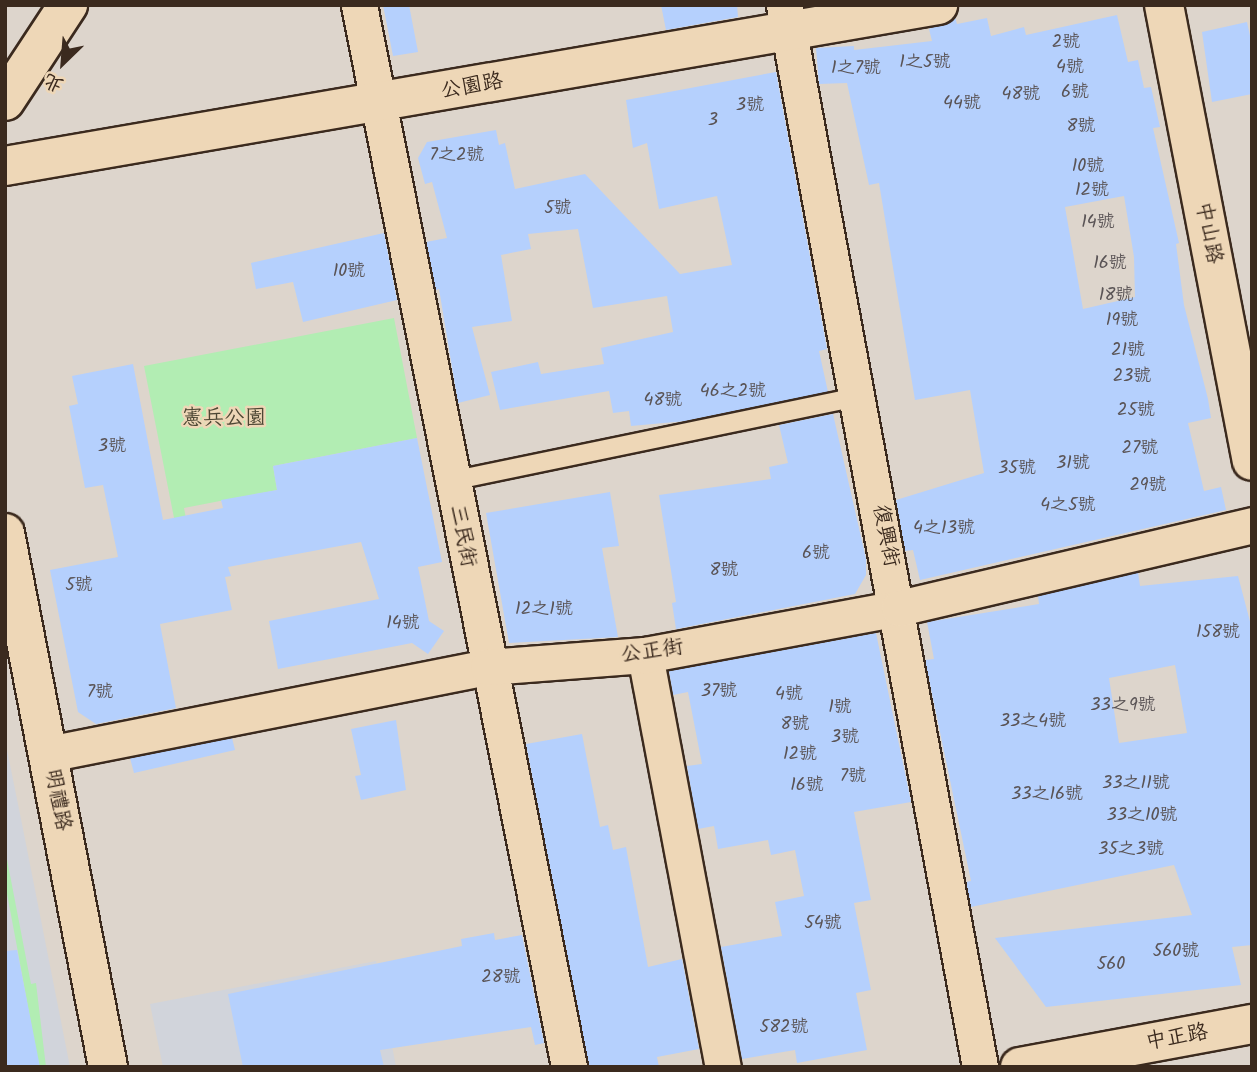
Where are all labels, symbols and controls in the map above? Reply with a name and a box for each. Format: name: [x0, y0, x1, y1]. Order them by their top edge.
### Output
north arrow: [28, 28, 98, 98]
house number: 2號: [1052, 32, 1080, 54]
house number: 1之5號: [899, 52, 951, 74]
house number: 4號: [1056, 57, 1084, 79]
house number: 1之7號: [831, 58, 881, 80]
text: 北: [39, 64, 69, 100]
street label: 公園路: [439, 69, 505, 105]
house number: 6號: [1061, 82, 1089, 104]
house number: 48號: [1002, 84, 1040, 106]
house number: 44號: [943, 93, 981, 115]
house number: 3號: [736, 95, 764, 117]
house number: 3: [708, 110, 718, 132]
house number: 8號: [1067, 116, 1095, 138]
house number: 7之2號: [430, 145, 484, 167]
house number: 10號: [1072, 156, 1104, 178]
house number: 12號: [1075, 180, 1109, 202]
house number: 5號: [544, 198, 572, 220]
street label: 中山路: [1190, 200, 1226, 266]
house number: 14號: [1081, 212, 1115, 234]
house number: 16號: [1093, 253, 1127, 275]
house number: 10號: [333, 261, 365, 283]
house number: 18號: [1099, 285, 1133, 307]
house number: 19號: [1106, 310, 1138, 332]
house number: 21號: [1111, 340, 1145, 362]
house number: 23號: [1113, 366, 1151, 388]
house number: 46之2號: [700, 381, 766, 403]
house number: 48號: [644, 390, 682, 412]
house number: 25號: [1117, 400, 1155, 422]
park label: 憲兵公園: [182, 406, 266, 432]
house number: 3號: [98, 436, 126, 458]
house number: 27號: [1122, 438, 1158, 460]
house number: 31號: [1056, 453, 1090, 475]
house number: 35號: [998, 458, 1036, 480]
house number: 29號: [1129, 475, 1167, 497]
house number: 4之5號: [1040, 495, 1096, 517]
street label: 三民街: [444, 503, 480, 569]
street label: 復興街: [867, 503, 903, 569]
house number: 4之13號: [913, 518, 975, 540]
house number: 6號: [802, 543, 830, 565]
house number: 8號: [710, 560, 738, 582]
house number: 5號: [65, 575, 93, 597]
house number: 12之1號: [515, 599, 573, 621]
house number: 14號: [386, 613, 420, 635]
house number: 158號: [1196, 622, 1240, 644]
street label: 公正街: [619, 635, 685, 669]
house number: 37號: [701, 681, 737, 703]
house number: 7號: [87, 682, 113, 704]
house number: 4號: [775, 684, 803, 706]
house number: 33之9號: [1090, 695, 1156, 717]
house number: 1號: [828, 697, 852, 719]
house number: 33之4號: [1000, 711, 1066, 733]
house number: 8號: [781, 714, 809, 736]
house number: 3號: [831, 727, 859, 749]
house number: 12號: [783, 744, 817, 766]
house number: 7號: [840, 766, 866, 788]
street label: 明禮路: [39, 767, 75, 833]
house number: 33之11號: [1102, 773, 1170, 795]
house number: 16號: [790, 775, 824, 797]
house number: 33之16號: [1011, 784, 1083, 806]
house number: 33之10號: [1106, 805, 1178, 827]
house number: 35之3號: [1098, 839, 1164, 861]
house number: 54號: [804, 913, 842, 935]
house number: 560號: [1153, 941, 1199, 963]
house number: 560: [1097, 954, 1125, 976]
house number: 28號: [481, 967, 521, 989]
house number: 582號: [760, 1017, 808, 1039]
street label: 中正路: [1144, 1020, 1210, 1056]

